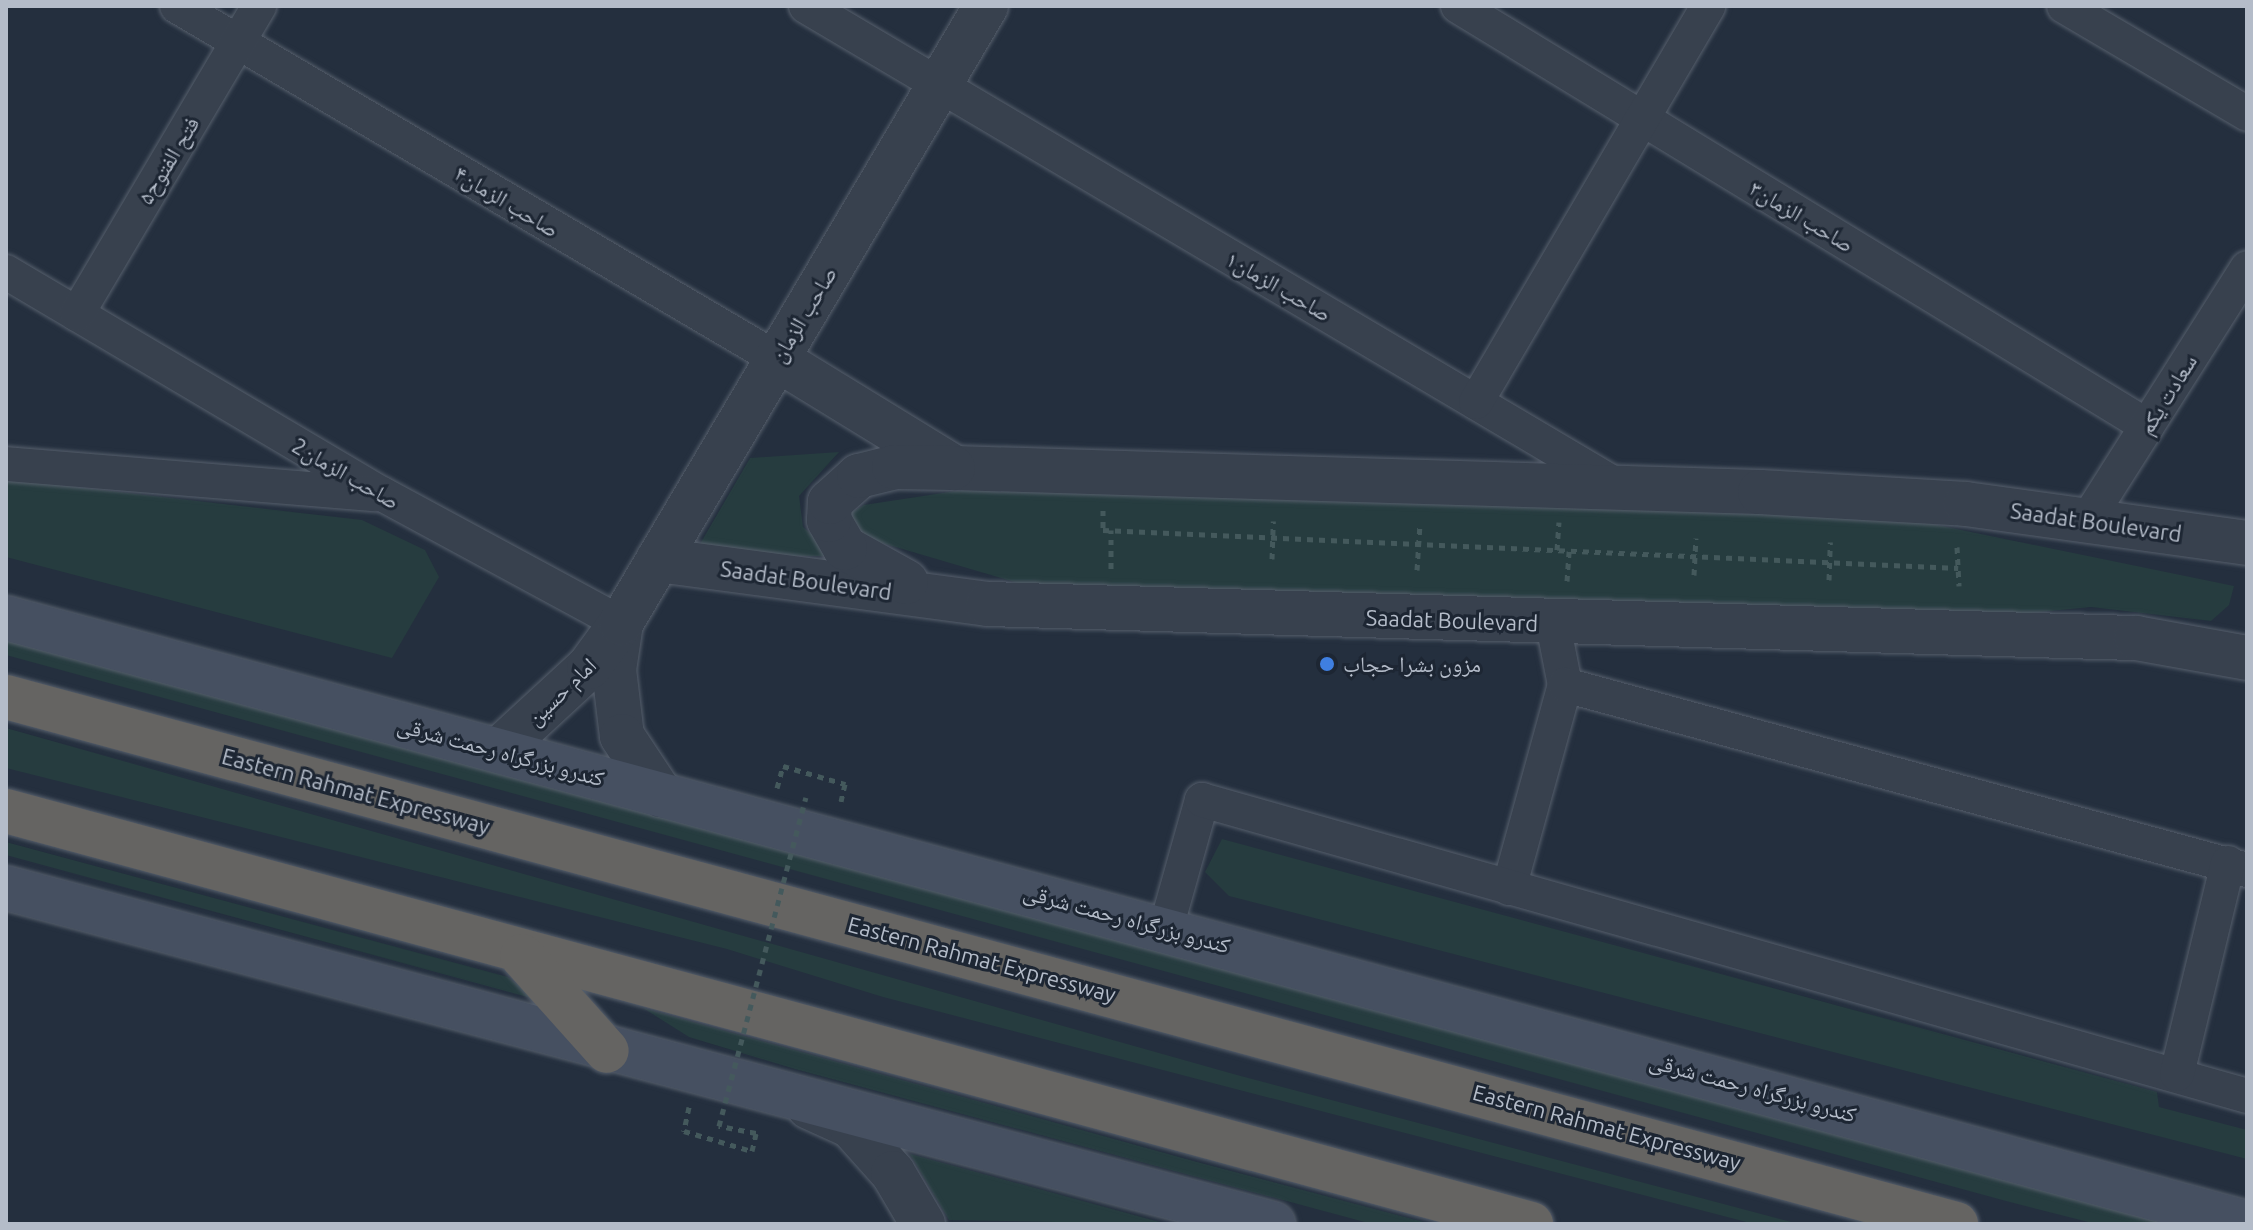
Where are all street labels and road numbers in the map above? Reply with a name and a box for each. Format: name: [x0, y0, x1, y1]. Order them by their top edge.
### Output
street label: فتح الفتوح۵: [132, 111, 204, 209]
street label: صاحب الزمان۴: [450, 160, 564, 242]
street label: صاحب الزمان۳: [1745, 175, 1859, 257]
street label: صاحب الزمان۱: [1222, 245, 1336, 327]
street label: صاحب الزمان: [764, 261, 842, 367]
street label: سعادت یکم: [2132, 349, 2202, 439]
street label: 2صاحب الزمان: [288, 432, 404, 514]
street label: Saadat Boulevard: [2009, 497, 2183, 547]
street label: Saadat Boulevard: [719, 555, 893, 605]
street label: Saadat Boulevard: [1365, 604, 1539, 636]
street label: امام حسین: [521, 652, 601, 730]
street label: کندرو بزرگراه رحمت شرقی: [395, 711, 607, 791]
street label: Eastern Rahmat Expressway: [219, 742, 493, 840]
street label: کندرو بزرگراه رحمت شرقی: [1021, 878, 1233, 958]
street label: Eastern Rahmat Expressway: [845, 910, 1119, 1008]
street label: کندرو بزرگراه رحمت شرقی: [1647, 1047, 1859, 1127]
street label: Eastern Rahmat Expressway: [1470, 1078, 1744, 1176]

